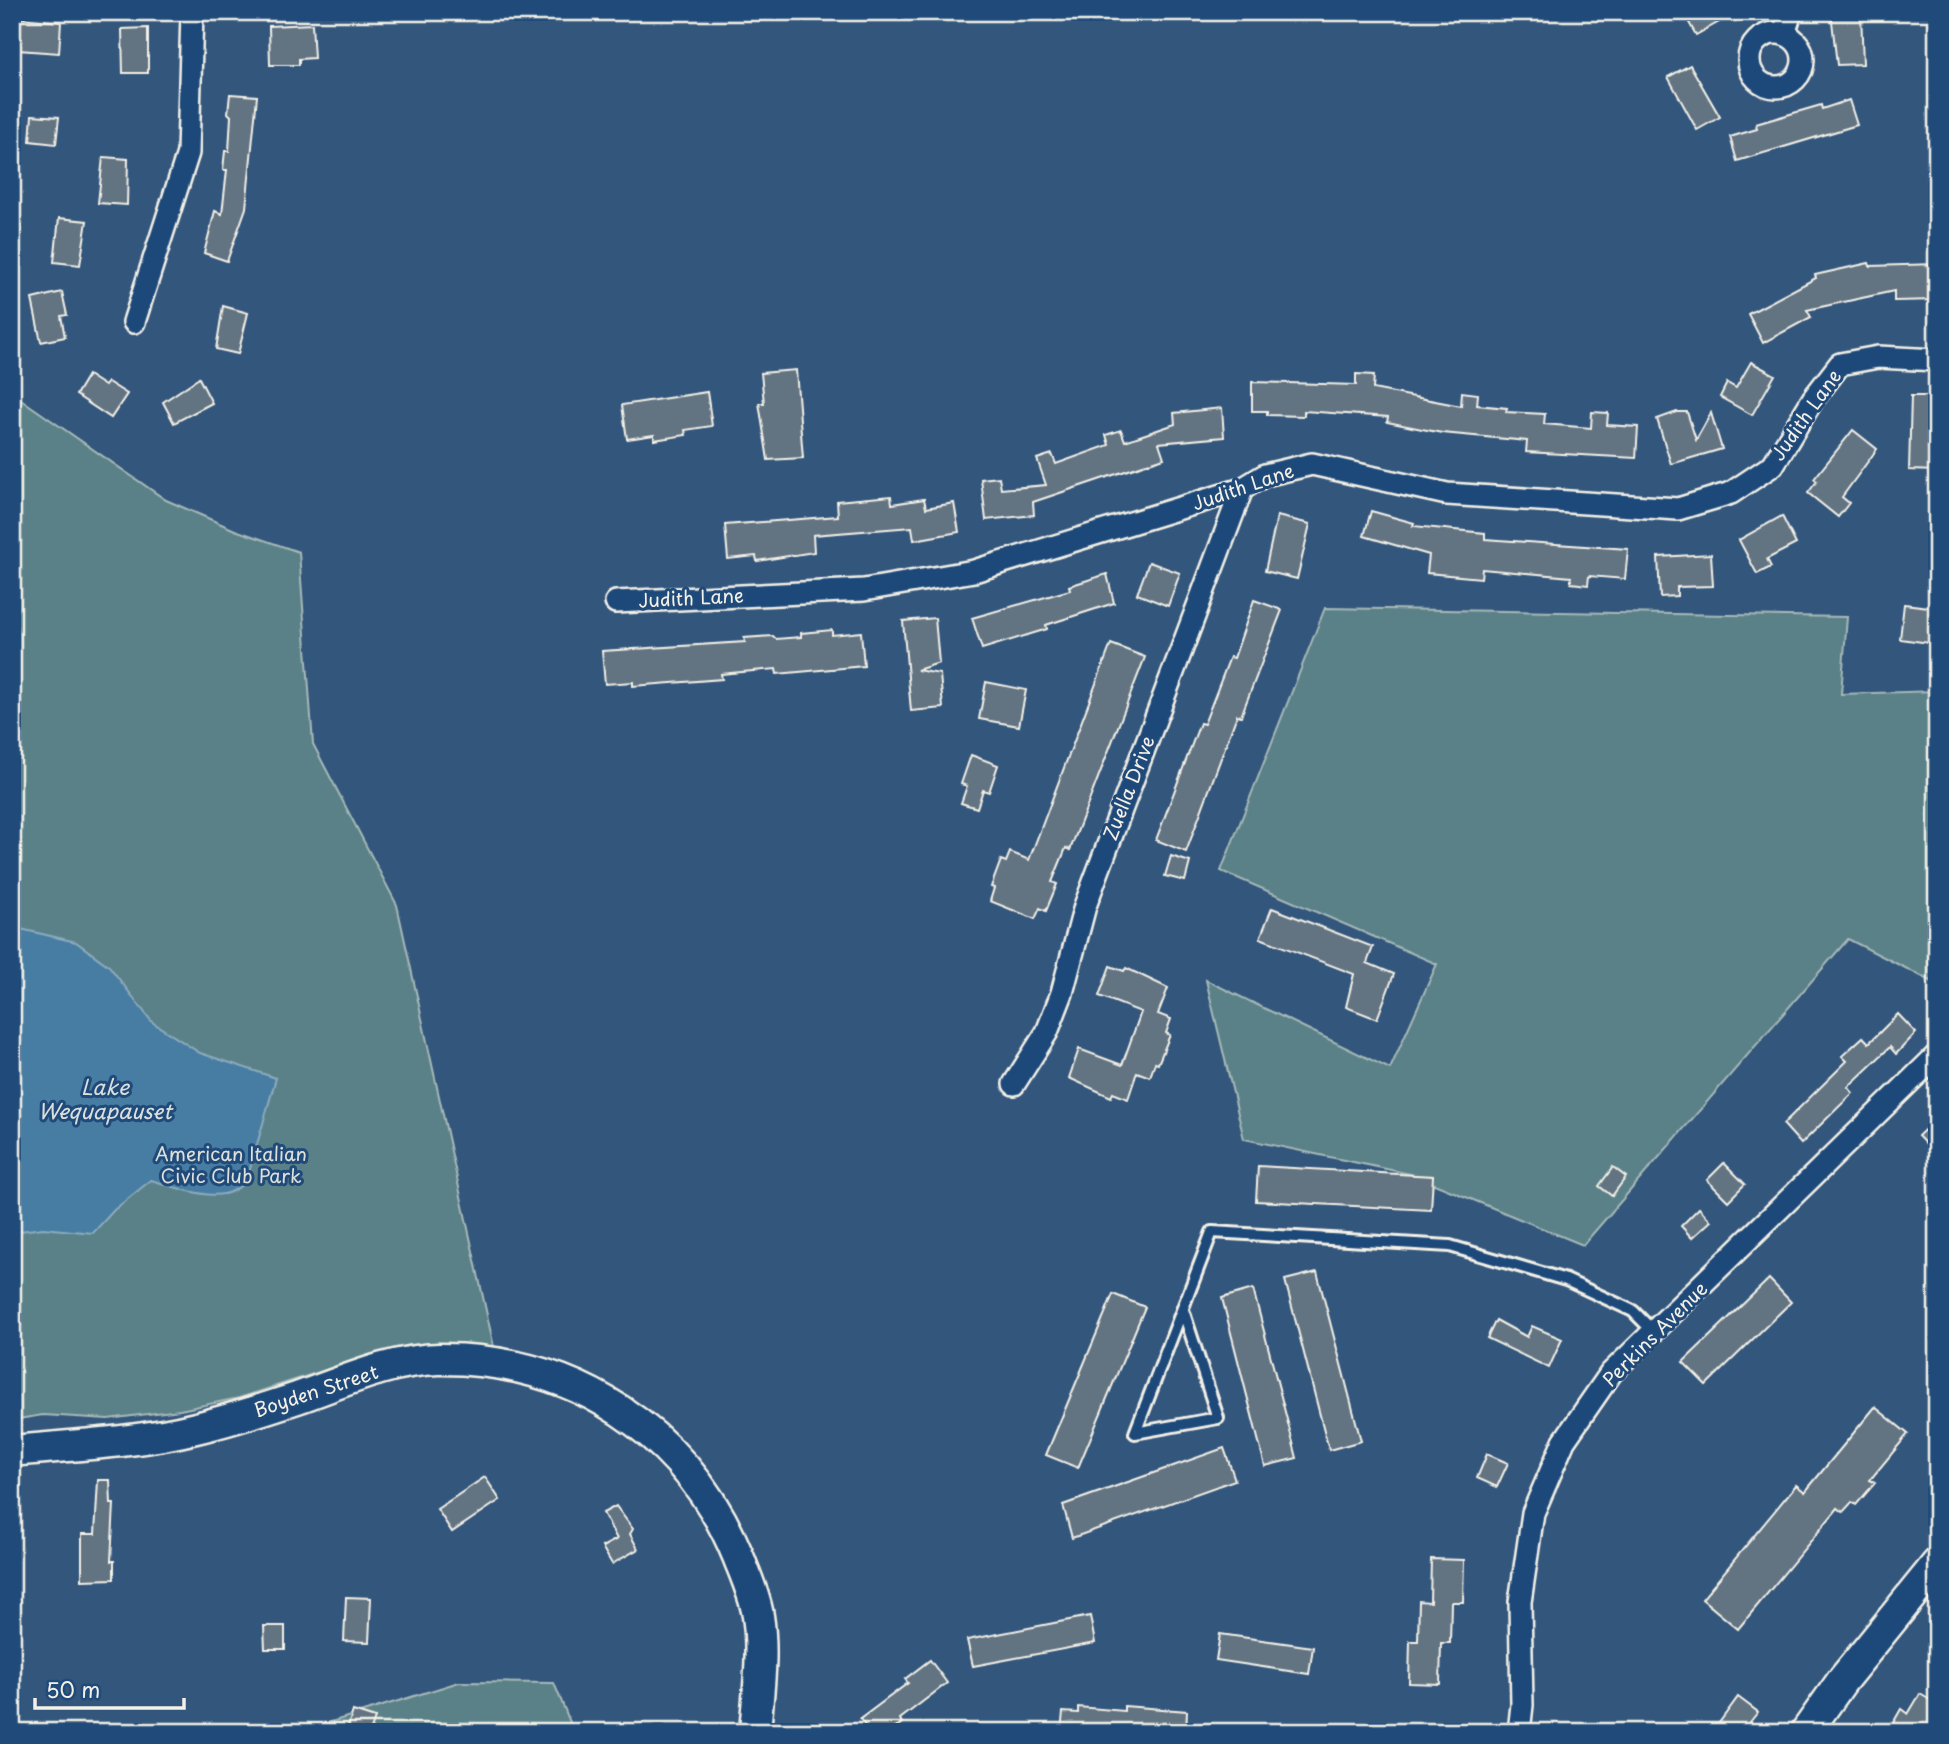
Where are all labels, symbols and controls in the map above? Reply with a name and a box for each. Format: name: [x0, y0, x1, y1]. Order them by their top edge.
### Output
street label: Judith Lane: [1763, 363, 1847, 466]
street label: Judith Lane: [1188, 456, 1297, 516]
street label: Judith Lane: [637, 580, 744, 614]
street label: Zuella Drive: [1095, 731, 1161, 844]
water label: Lake Wequapauset: [38, 1070, 174, 1126]
park label: American Italian Civic Club Park: [155, 1139, 307, 1189]
street label: Perkins Avenue: [1595, 1274, 1713, 1392]
street label: Boyden Street: [250, 1357, 382, 1423]
scale bar: [35, 1667, 184, 1711]
text: 50 m: [46, 1673, 100, 1705]

